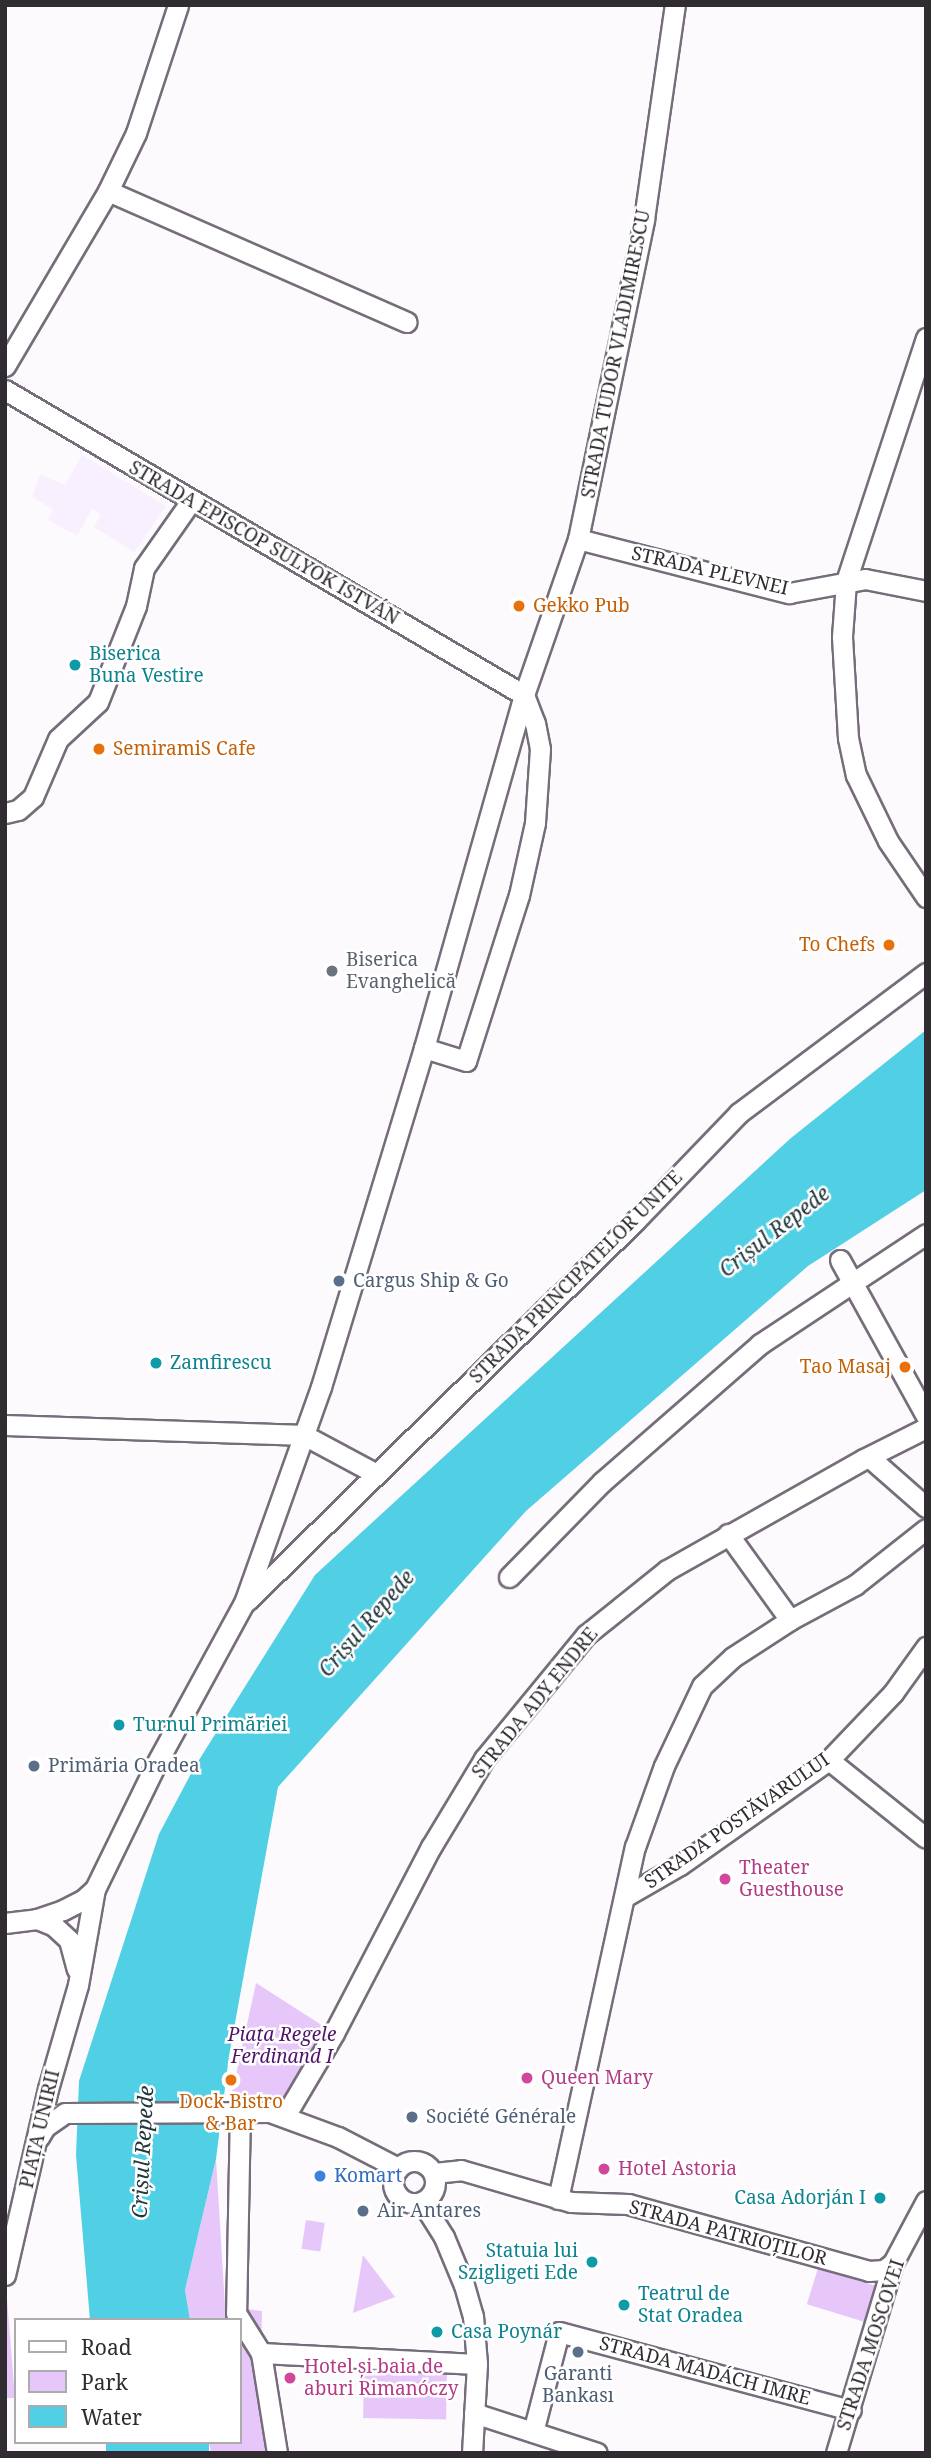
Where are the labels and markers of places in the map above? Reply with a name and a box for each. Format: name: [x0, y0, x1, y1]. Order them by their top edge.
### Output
place label: Gekko Pub: [533, 595, 630, 617]
marker: Gekko Pub: [511, 598, 527, 614]
place label: Biserica Buna Vestire: [89, 643, 204, 687]
marker: Biserica Buna Vestire: [67, 657, 83, 673]
place label: SemiramiS Cafe: [113, 738, 256, 760]
marker: SemiramiS Cafe: [91, 741, 107, 757]
place label: To Chefs: [799, 934, 875, 956]
marker: To Chefs: [881, 937, 897, 953]
place label: Biserica Evanghelică: [346, 949, 456, 993]
marker: Biserica Evanghelică: [324, 963, 340, 979]
place label: Cargus Ship & Go: [353, 1270, 509, 1292]
marker: Cargus Ship & Go: [331, 1273, 347, 1289]
place label: Zamfirescu: [170, 1352, 272, 1374]
marker: Zamfirescu: [148, 1355, 164, 1371]
place label: Tao Masaj: [800, 1356, 891, 1378]
marker: Tao Masaj: [897, 1359, 913, 1375]
place label: Turnul Primăriei: [133, 1714, 287, 1736]
marker: Turnul Primăriei: [111, 1717, 127, 1733]
place label: Primăria Oradea: [48, 1755, 200, 1777]
marker: Primăria Oradea: [26, 1758, 42, 1774]
place label: Theater Guesthouse: [739, 1857, 844, 1901]
marker: Theater Guesthouse: [717, 1871, 733, 1887]
place label: Queen Mary: [541, 2067, 653, 2089]
marker: Queen Mary: [519, 2070, 535, 2086]
marker: Dock Bistro & Bar: [223, 2072, 239, 2088]
place label: Dock Bistro & Bar: [179, 2091, 283, 2135]
place label: Société Générale: [426, 2106, 576, 2128]
marker: Société Générale: [404, 2109, 420, 2125]
place label: Hotel Astoria: [618, 2158, 737, 2180]
marker: Hotel Astoria: [596, 2161, 612, 2177]
place label: Komart: [334, 2165, 402, 2187]
marker: Komart: [312, 2168, 328, 2184]
place label: Casa Adorján I: [734, 2187, 866, 2209]
marker: Casa Adorján I: [872, 2190, 888, 2206]
place label: Air Antares: [377, 2200, 481, 2222]
marker: Air Antares: [355, 2203, 371, 2219]
place label: Statuia lui Szigligeti Ede: [458, 2240, 578, 2284]
marker: Statuia lui Szigligeti Ede: [584, 2254, 600, 2270]
place label: Teatrul de Stat Oradea: [638, 2283, 743, 2327]
marker: Teatrul de Stat Oradea: [616, 2297, 632, 2313]
place label: Casa Poynár: [451, 2321, 562, 2343]
marker: Casa Poynár: [429, 2324, 445, 2340]
marker: Garanti Bankası: [570, 2344, 586, 2360]
place label: Hotel și baia de aburi Rimanóczy: [304, 2356, 459, 2400]
place label: Garanti Bankası: [542, 2363, 614, 2407]
marker: Hotel și baia de aburi Rimanóczy: [282, 2370, 298, 2386]

